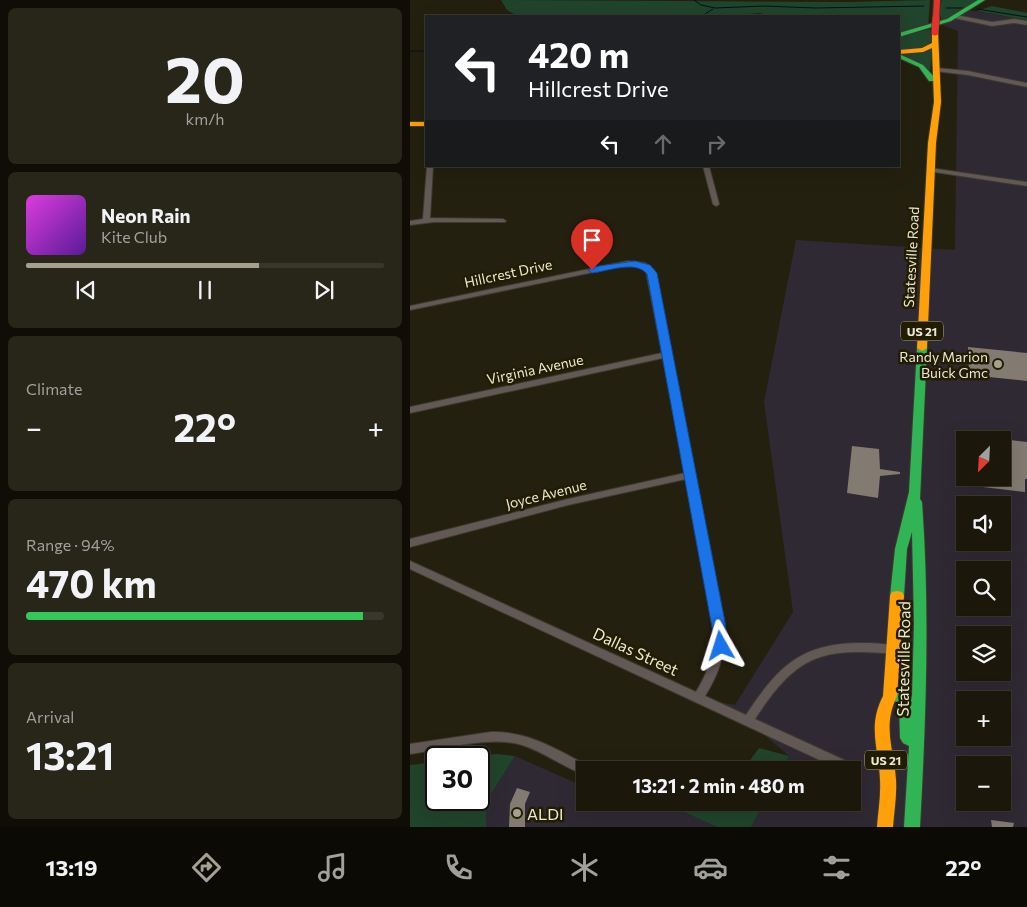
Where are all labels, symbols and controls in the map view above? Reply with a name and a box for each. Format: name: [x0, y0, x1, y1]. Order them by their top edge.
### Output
text: 420 m: [528, 32, 629, 75]
icon: left: [445, 35, 510, 100]
text: 20: [165, 37, 245, 116]
text: Hillcrest Drive: [528, 75, 669, 102]
text: km/h: [186, 109, 224, 128]
icon: left: [596, 130, 624, 158]
icon: ahead: [649, 130, 677, 158]
icon: right: [702, 130, 730, 158]
text: Neon Rain: [101, 204, 191, 227]
street label: Statesville Road: [900, 206, 922, 308]
pin: [571, 219, 613, 270]
icon: arrive: [578, 226, 606, 254]
text: Kite Club: [101, 227, 167, 246]
street label: Hillcrest Drive: [462, 255, 554, 291]
icon: previous: [72, 276, 100, 304]
icon: pause: [191, 276, 219, 304]
icon: next: [310, 276, 338, 304]
road number: US 21: [901, 322, 943, 341]
place label: Randy Marion Buick Gmc: [899, 348, 988, 381]
street label: Virginia Avenue: [485, 350, 585, 388]
marker: Randy Marion Buick Gmc: [992, 358, 1004, 370]
text: Climate: [26, 379, 82, 398]
text: 22°: [173, 403, 236, 450]
text: −: [26, 410, 42, 444]
text: +: [368, 410, 384, 444]
north arrow: [956, 431, 1011, 486]
map controls: [956, 431, 1011, 811]
street label: Joyce Avenue: [504, 476, 588, 512]
button: sound: [956, 496, 1011, 551]
text: Range · 94%: [26, 535, 114, 554]
text: 470 km: [26, 559, 157, 606]
button: search: [956, 561, 1011, 616]
street label: Statesville Road: [892, 601, 914, 717]
position arrow: [694, 619, 746, 671]
street label: Dallas Street: [590, 623, 682, 679]
button: layers: [956, 626, 1011, 681]
button: +: [956, 691, 1011, 746]
text: Arrival: [26, 707, 74, 726]
text: 13:21: [26, 731, 114, 778]
speed limit sign: 30: [425, 746, 490, 811]
road number: US 21: [865, 750, 907, 770]
button: −: [956, 756, 1011, 811]
text: 13:21 · 2 min · 480 m: [632, 774, 805, 797]
place label: ALDI: [527, 804, 563, 823]
marker: ALDI: [511, 807, 523, 819]
icon: directions: [189, 850, 224, 885]
icon: music: [315, 850, 350, 885]
icon: phone: [441, 850, 476, 885]
icon: climate: [567, 850, 602, 885]
icon: car: [693, 850, 728, 885]
icon: filters: [819, 850, 854, 885]
text: 13:19: [46, 854, 98, 881]
text: 22°: [945, 854, 981, 881]

